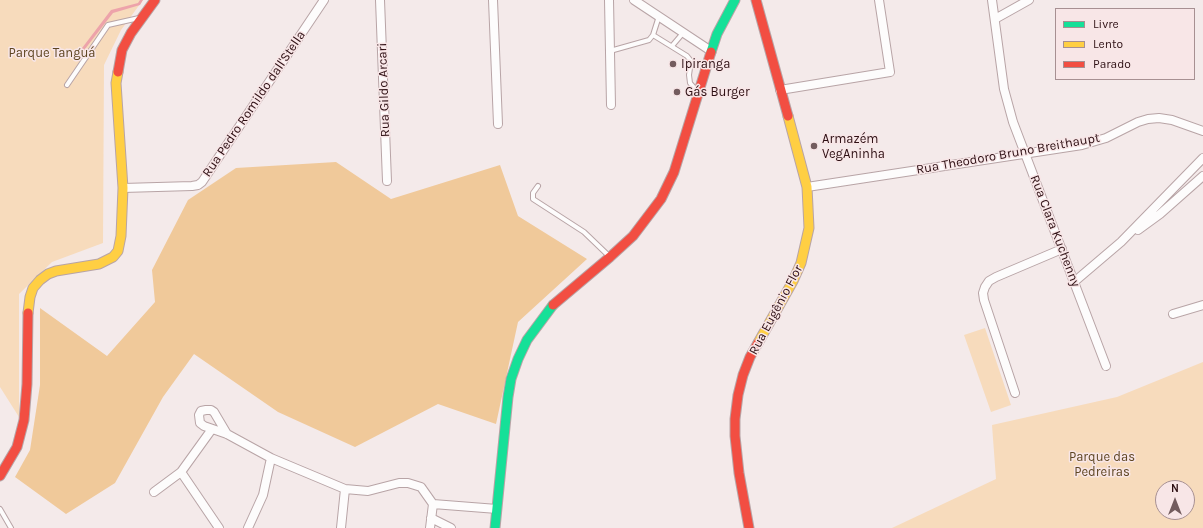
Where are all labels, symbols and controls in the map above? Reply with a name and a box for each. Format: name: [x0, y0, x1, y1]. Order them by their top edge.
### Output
legend: [1055, 8, 1195, 80]
text: Livre: [1093, 17, 1119, 31]
street label: Rua Pedro Romildo dall'Stella: [199, 28, 309, 180]
text: Lento: [1093, 37, 1123, 51]
street label: Rua Gildo Arcari: [375, 43, 393, 137]
park label: Parque Tanguá: [8, 45, 96, 61]
place label: Ipiranga: [681, 56, 730, 72]
text: Parado: [1093, 57, 1131, 71]
marker: Ipiranga: [668, 59, 678, 69]
place label: Gás Burger: [685, 84, 750, 100]
marker: Gás Burger: [672, 87, 682, 97]
street label: Rua Theodoro Bruno Breithaupt: [915, 130, 1101, 178]
place label: Armazém VegAninha: [822, 131, 885, 162]
marker: Armazém VegAninha: [809, 141, 819, 151]
street label: Rua Clara Kuchenny: [1026, 173, 1084, 289]
street label: Rua Eugênio Flor: [746, 262, 806, 358]
park label: Parque das Pedreiras: [1069, 449, 1135, 480]
north arrow: [1155, 480, 1195, 520]
text: N: [1171, 482, 1179, 495]

